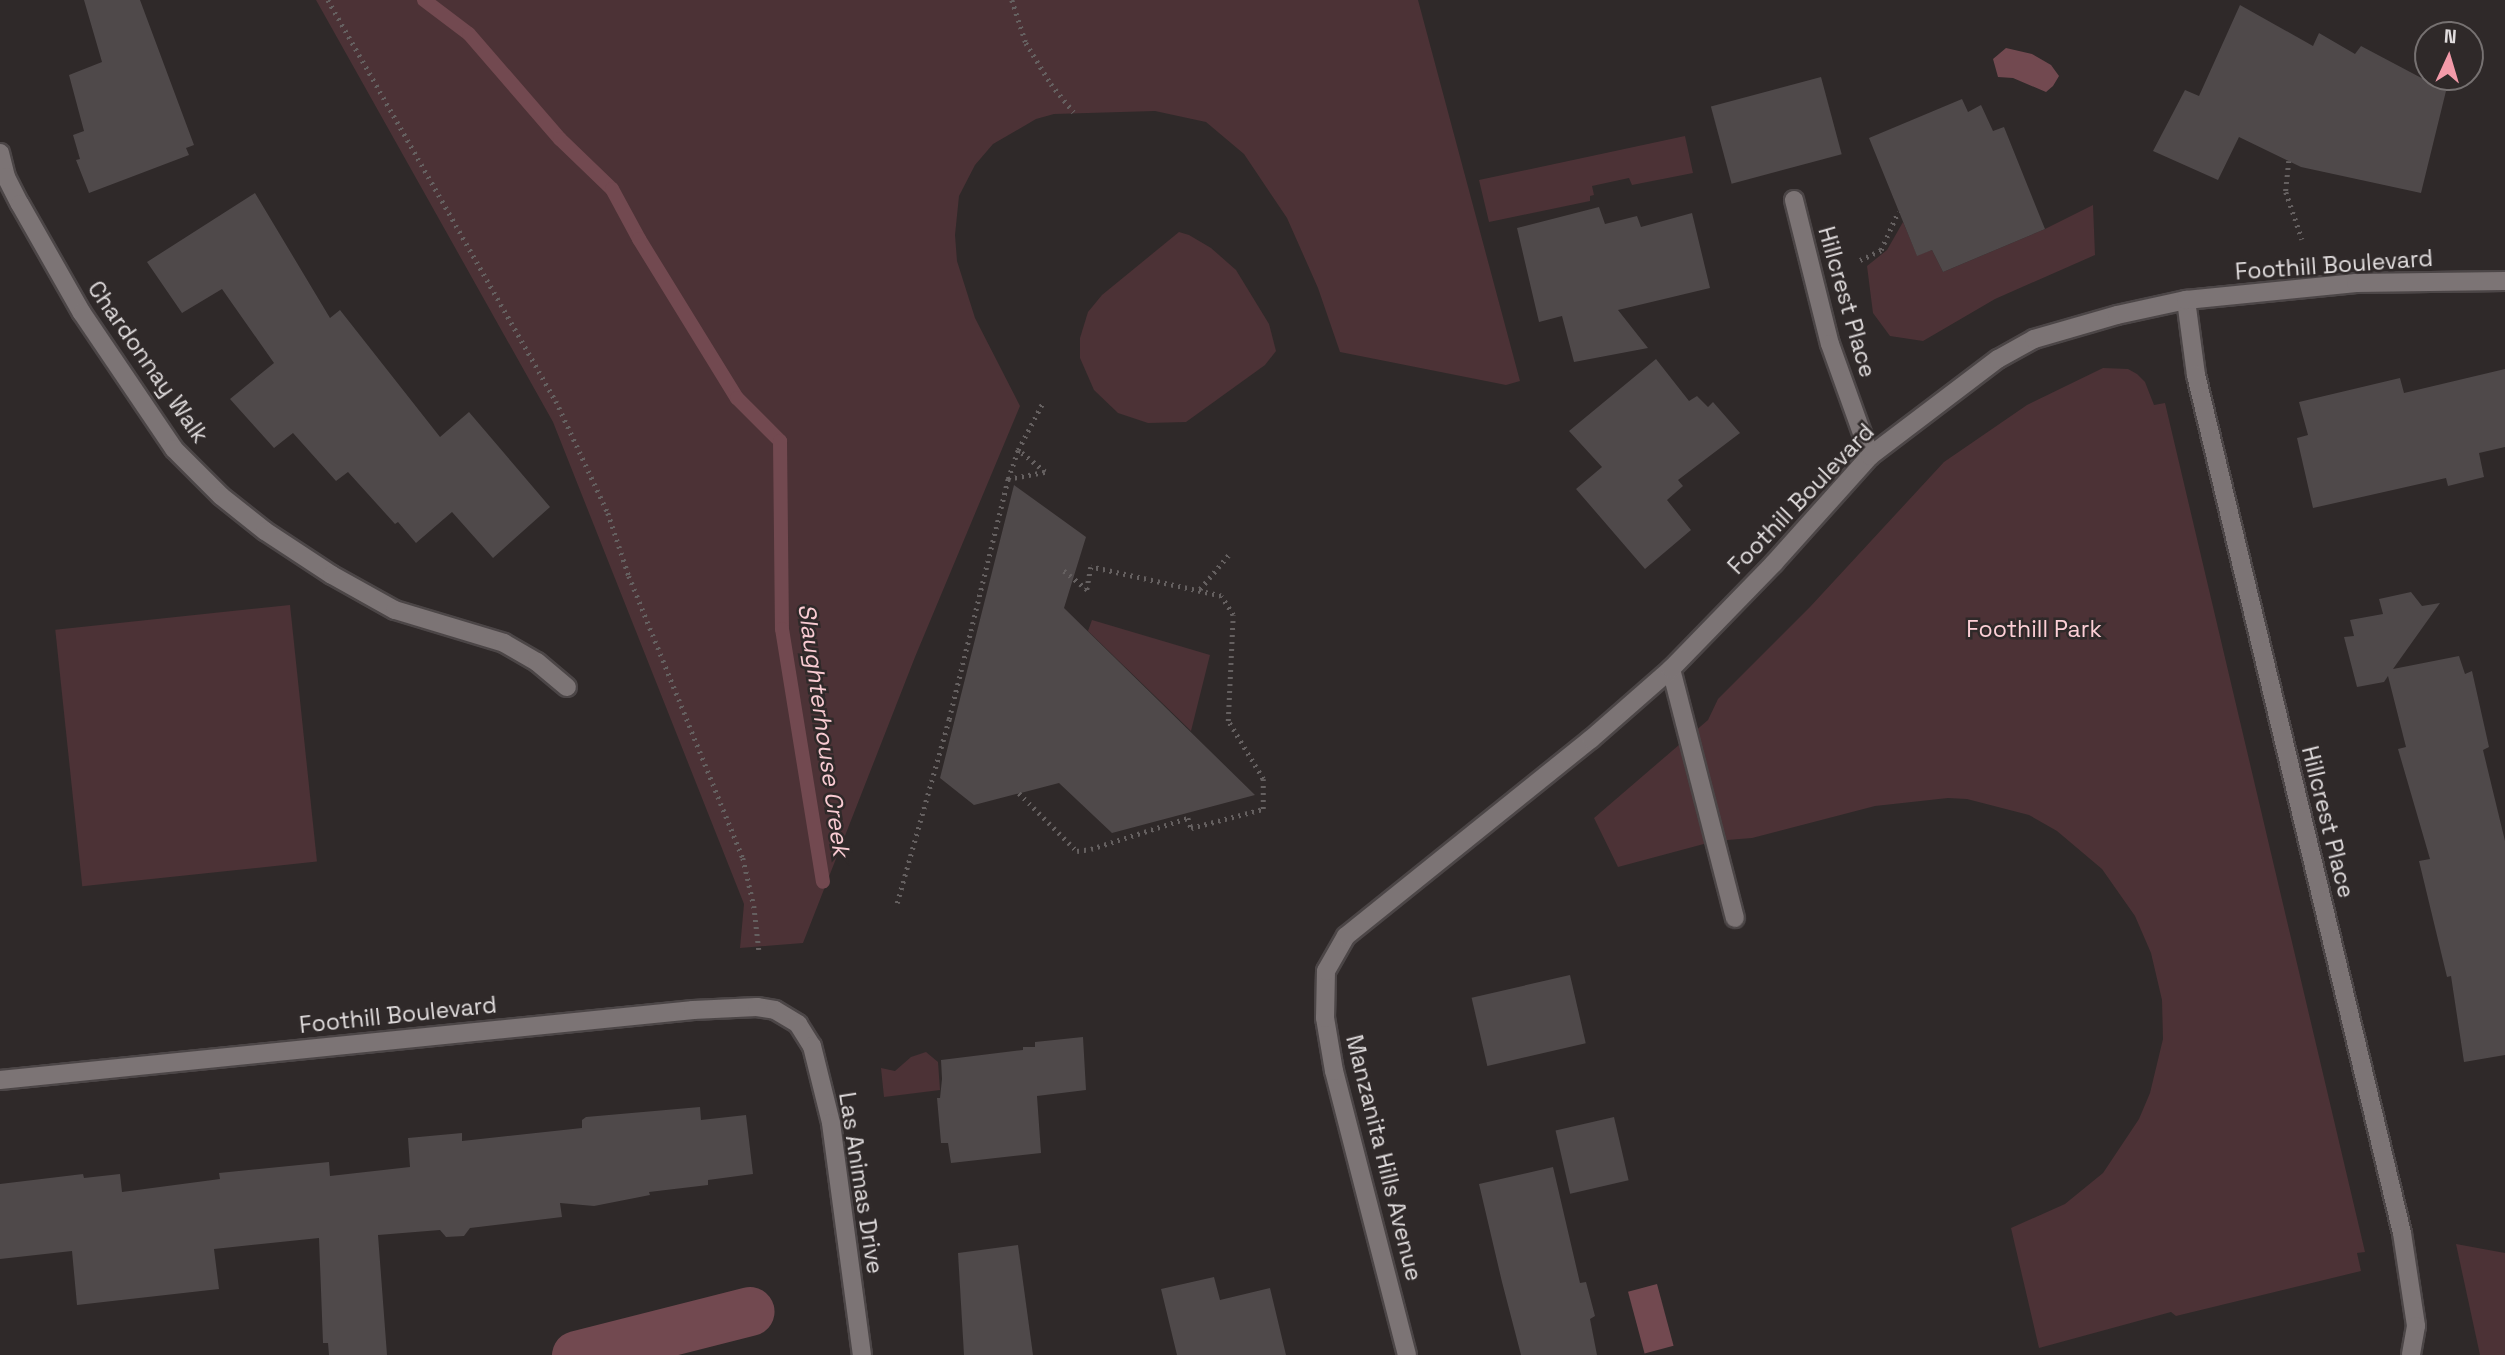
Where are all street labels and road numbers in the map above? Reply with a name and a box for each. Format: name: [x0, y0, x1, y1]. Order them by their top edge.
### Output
street label: Hillcrest Place: [1812, 223, 1882, 381]
street label: Foothill Boulevard: [2234, 244, 2434, 286]
street label: Chardonnay Walk: [82, 276, 214, 448]
street label: Foothill Boulevard: [1722, 418, 1880, 580]
street label: Hillcrest Place: [2296, 743, 2360, 901]
street label: Foothill Boulevard: [298, 991, 498, 1039]
street label: Manzanita Hills Avenue: [1340, 1032, 1428, 1284]
street label: Las Animas Drive: [833, 1090, 889, 1276]

